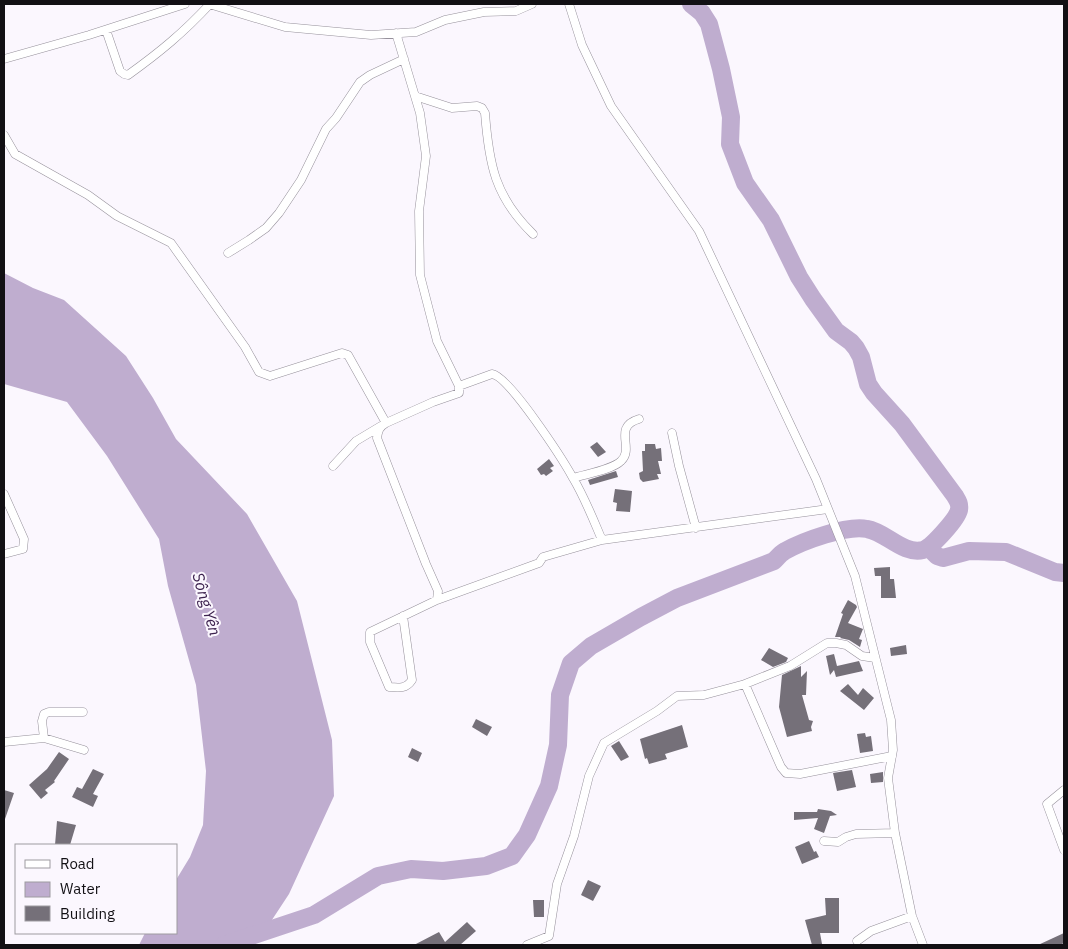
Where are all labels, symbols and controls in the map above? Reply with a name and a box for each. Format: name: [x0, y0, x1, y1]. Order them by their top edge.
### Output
water label: Sông Yên: [188, 570, 226, 638]
legend: [15, 844, 178, 934]
text: Road: [60, 854, 95, 873]
text: Water: [60, 879, 101, 898]
text: Building: [60, 904, 115, 923]

